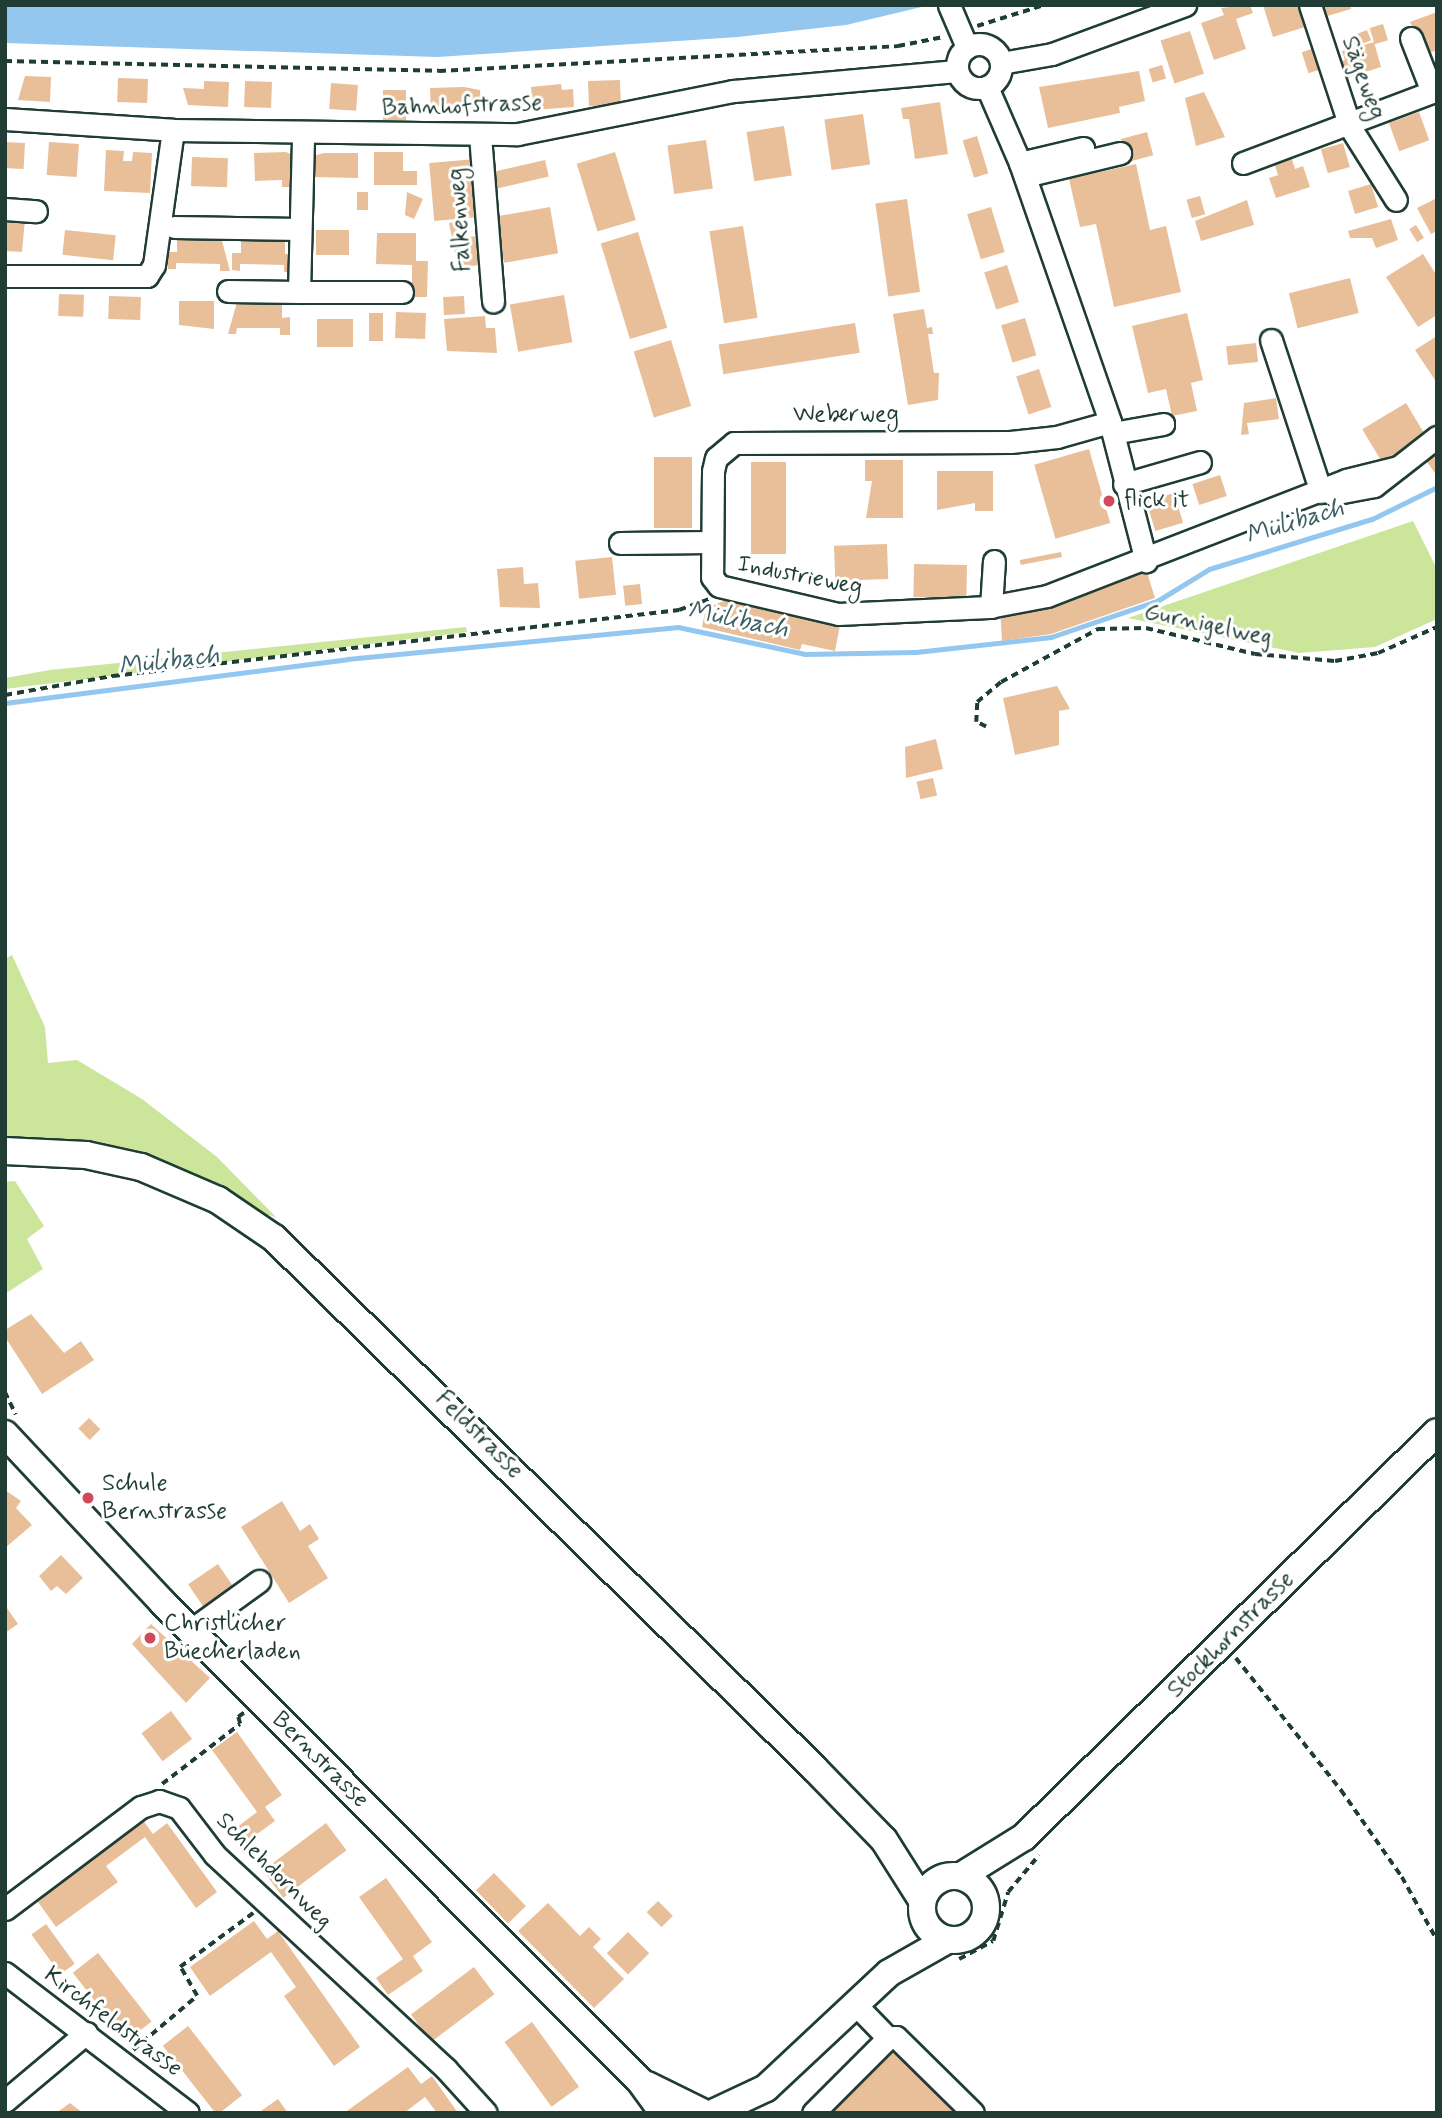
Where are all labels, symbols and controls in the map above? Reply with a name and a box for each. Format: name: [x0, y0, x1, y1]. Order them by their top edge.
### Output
street label: Sägeweg: [1335, 32, 1391, 124]
street label: Bahnhofstrasse: [381, 89, 543, 123]
street label: Falkenweg: [442, 167, 478, 273]
street label: Weberweg: [793, 401, 899, 429]
place label: flick it: [1123, 487, 1192, 515]
marker: flick it: [1101, 493, 1117, 509]
water label: Mülibach: [1242, 493, 1348, 553]
street label: Industrieweg: [735, 550, 865, 602]
water label: Mülibach: [685, 596, 791, 646]
street label: Gurnigelweg: [1142, 597, 1274, 653]
water label: Mülibach: [117, 640, 221, 684]
street label: Feldstrasse: [429, 1385, 529, 1485]
place label: Schule Bernstrasse: [102, 1470, 227, 1526]
marker: Schule Bernstrasse: [80, 1490, 96, 1506]
street label: Stockhornstrasse: [1162, 1566, 1300, 1704]
place label: Christlicher Büecherladen: [164, 1610, 301, 1666]
marker: Christlicher Büecherladen: [142, 1630, 158, 1646]
street label: Bernstrasse: [266, 1706, 374, 1814]
street label: Schlehdornweg: [210, 1807, 338, 1935]
street label: Kirchfeldstrasse: [38, 1961, 188, 2083]

